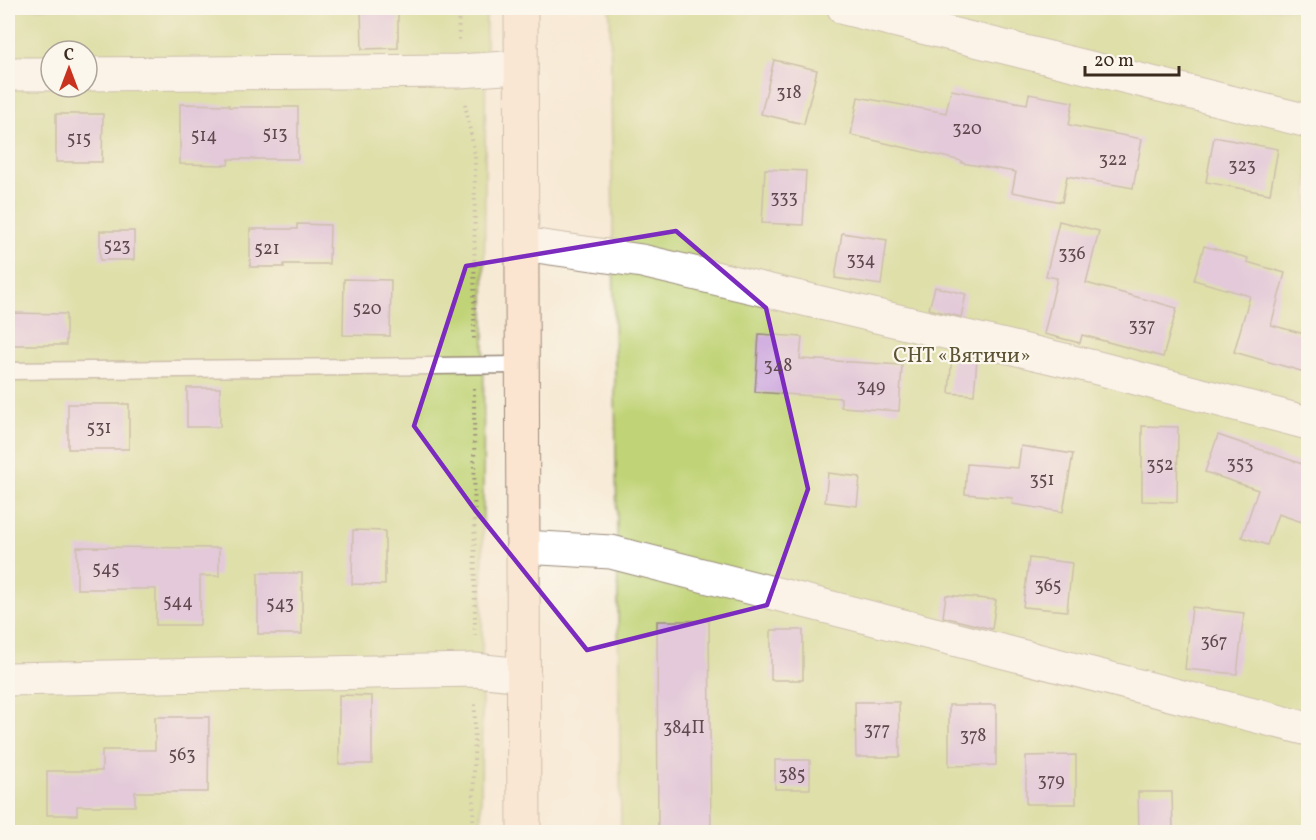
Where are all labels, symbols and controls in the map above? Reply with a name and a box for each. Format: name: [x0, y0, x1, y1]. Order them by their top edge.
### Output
north arrow: [39, 39, 99, 99]
scale bar: [1085, 39, 1180, 77]
text: С: [64, 45, 74, 67]
text: 20 m: [1094, 49, 1134, 74]
house number: 318: [776, 81, 802, 106]
house number: 320: [952, 117, 982, 142]
house number: 513: [263, 122, 287, 147]
house number: 514: [191, 124, 217, 149]
house number: 515: [67, 127, 91, 152]
house number: 322: [1099, 148, 1127, 173]
house number: 323: [1228, 154, 1256, 179]
house number: 333: [770, 186, 798, 211]
house number: 523: [103, 234, 131, 259]
house number: 521: [254, 237, 280, 262]
house number: 336: [1058, 242, 1086, 267]
house number: 334: [846, 248, 876, 273]
house number: 520: [353, 297, 382, 322]
house number: 337: [1128, 314, 1156, 339]
park label: СНТ «Вятичи»: [893, 342, 1031, 371]
house number: 348: [764, 354, 792, 379]
house number: 349: [857, 375, 885, 400]
house number: 531: [87, 416, 111, 441]
house number: 353: [1226, 452, 1254, 477]
house number: 352: [1146, 453, 1174, 478]
house number: 351: [1030, 468, 1054, 493]
house number: 545: [92, 557, 120, 582]
house number: 365: [1035, 574, 1062, 599]
house number: 544: [163, 590, 193, 615]
house number: 543: [266, 592, 294, 617]
house number: 367: [1200, 630, 1228, 655]
house number: 384П: [663, 716, 705, 741]
house number: 377: [864, 718, 890, 743]
house number: 378: [960, 724, 986, 749]
house number: 563: [169, 743, 195, 768]
house number: 385: [779, 763, 805, 788]
house number: 379: [1037, 769, 1065, 794]

